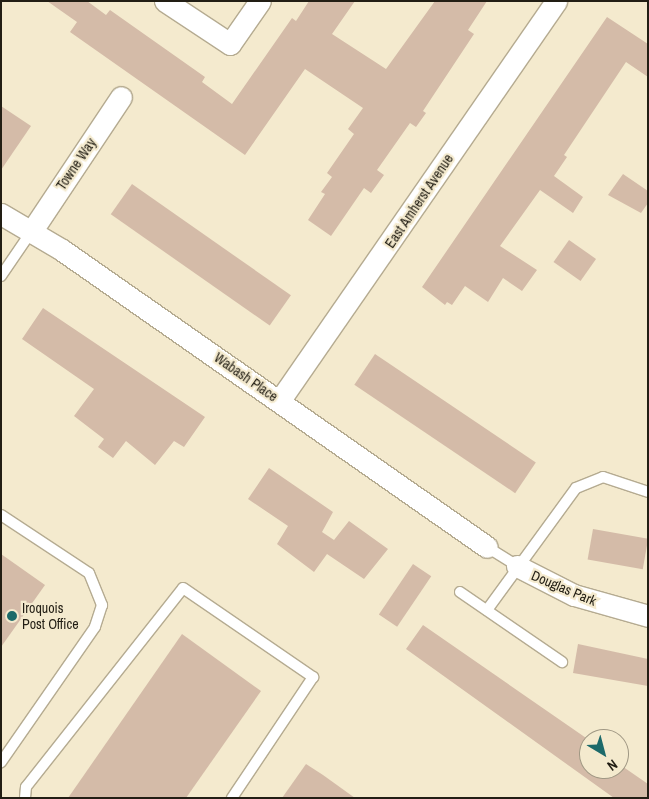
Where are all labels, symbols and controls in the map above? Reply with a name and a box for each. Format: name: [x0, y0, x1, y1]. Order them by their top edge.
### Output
street label: Towne Way: [53, 135, 99, 193]
street label: East Amherst Avenue: [381, 150, 457, 252]
street label: Wabash Place: [211, 349, 281, 405]
street label: Douglas Park: [529, 567, 599, 609]
place label: Iroquois Post Office: [22, 600, 79, 632]
marker: Iroquois Post Office: [6, 610, 18, 622]
north arrow: [579, 729, 629, 779]
text: N: [604, 755, 621, 775]

